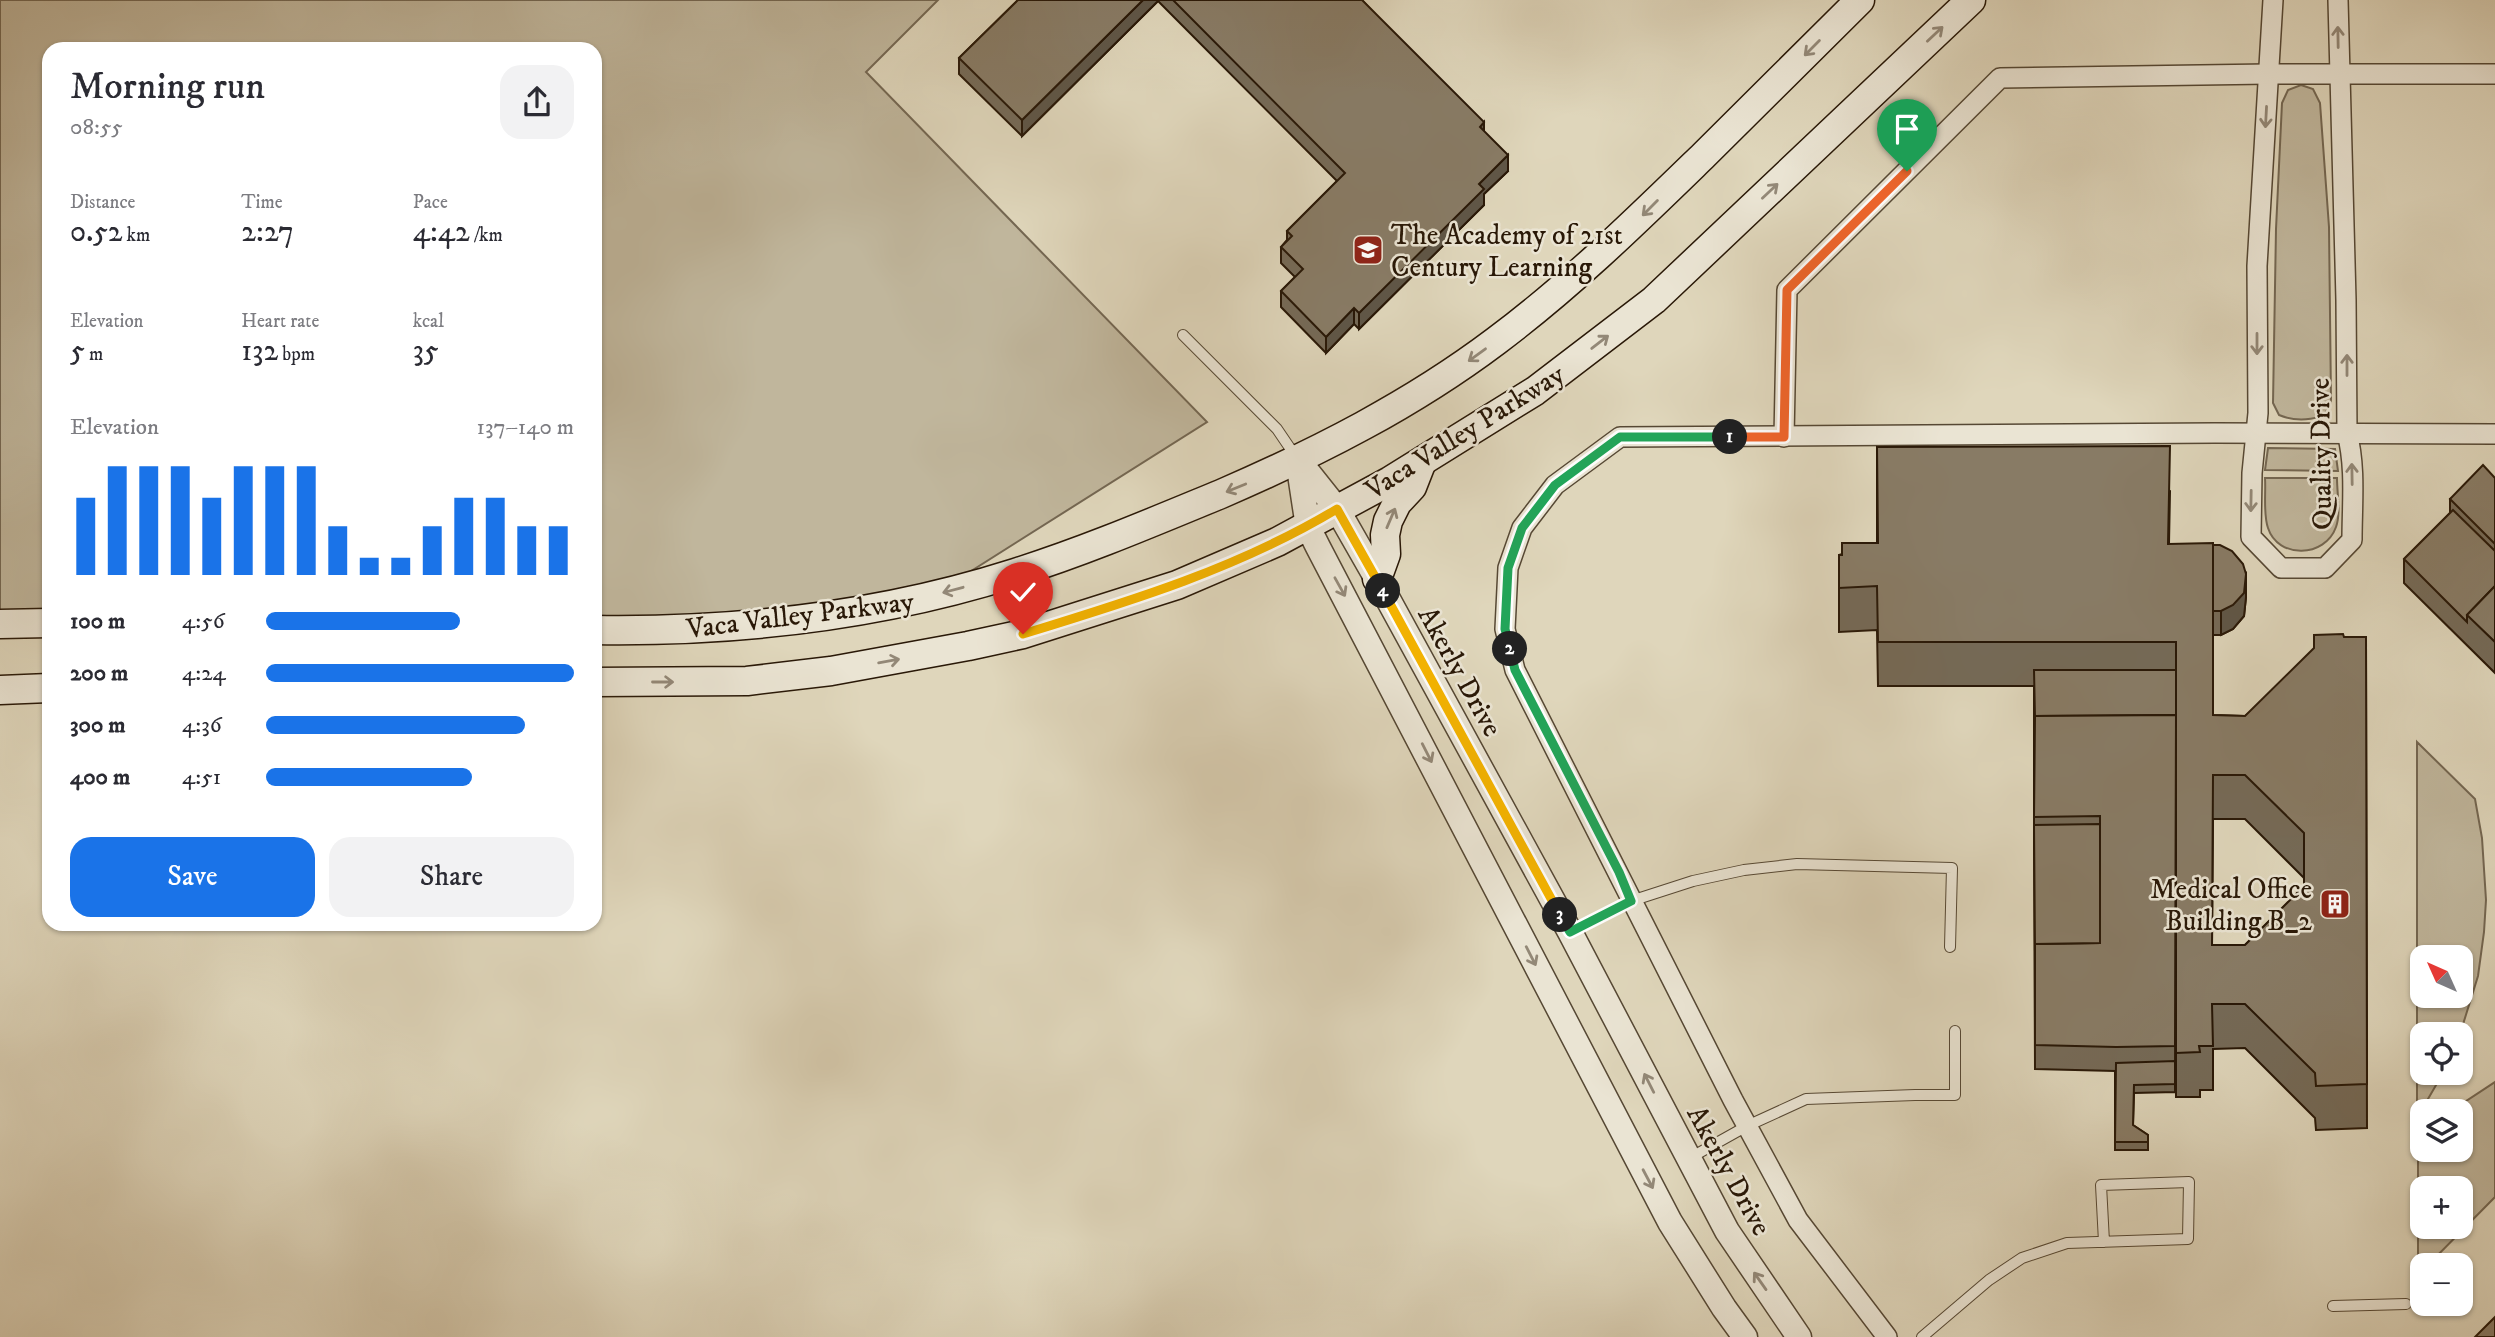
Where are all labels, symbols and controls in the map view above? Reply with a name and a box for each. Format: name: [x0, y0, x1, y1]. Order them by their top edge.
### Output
one-way arrow: [1926, 26, 1943, 43]
one-way arrow: [2332, 26, 2345, 49]
one-way arrow: [1804, 39, 1821, 56]
text: Morning run: [70, 63, 265, 111]
button: share: [500, 65, 574, 139]
pin: [1877, 99, 1937, 171]
one-way arrow: [2259, 105, 2272, 128]
icon: arrive: [1888, 110, 1926, 148]
text: 08:55: [70, 113, 123, 142]
one-way arrow: [1761, 182, 1778, 199]
text: Distance: [70, 191, 135, 214]
text: Time: [241, 191, 283, 214]
text: Pace: [413, 191, 448, 214]
one-way arrow: [1642, 199, 1659, 216]
text: 0.52: [70, 214, 123, 251]
text: 2:27: [241, 214, 294, 251]
text: 4:42: [413, 214, 470, 251]
place label: The Academy of 21st Century Learning: [1391, 218, 1623, 285]
text: km: [123, 224, 150, 247]
text: /km: [470, 224, 503, 247]
school or university icon: The Academy of 21st Century Learning: [1351, 233, 1385, 267]
text: Elevation: [70, 310, 144, 333]
text: Heart rate: [241, 310, 319, 333]
text: kcal: [413, 310, 444, 333]
text: 5: [70, 333, 85, 370]
text: 132: [241, 333, 278, 370]
text: 35: [413, 333, 439, 370]
one-way arrow: [2250, 333, 2264, 356]
one-way arrow: [1591, 334, 1609, 349]
text: m: [85, 343, 103, 366]
text: bpm: [278, 343, 315, 366]
one-way arrow: [1468, 348, 1487, 362]
one-way arrow: [2340, 354, 2354, 377]
street label: Vaca Valley Parkway: [1358, 357, 1572, 508]
street label: Quality Drive: [2303, 378, 2340, 530]
text: Elevation: [70, 413, 159, 442]
text: 137–140 m: [476, 413, 574, 442]
pin: 1: [1712, 420, 1748, 454]
text: 1: [1726, 425, 1733, 448]
one-way arrow: [2345, 463, 2358, 486]
one-way arrow: [1225, 482, 1247, 495]
one-way arrow: [2245, 490, 2258, 513]
one-way arrow: [1385, 507, 1398, 529]
pin: [993, 562, 1053, 634]
icon: check: [1004, 573, 1042, 611]
pin: 4: [1366, 574, 1400, 608]
one-way arrow: [1334, 576, 1347, 597]
text: 4: [1377, 579, 1388, 602]
street label: Vaca Valley Parkway: [684, 584, 916, 647]
one-way arrow: [942, 585, 964, 598]
street label: Akerly Drive: [1410, 601, 1510, 743]
text: 100 m: [70, 607, 125, 636]
text: 4:56: [182, 607, 225, 636]
pin: 2: [1492, 632, 1528, 666]
text: 2: [1505, 637, 1514, 660]
one-way arrow: [877, 654, 900, 667]
text: 200 m: [70, 659, 128, 688]
text: 4:24: [182, 659, 226, 688]
one-way arrow: [651, 675, 674, 689]
text: 300 m: [70, 711, 126, 740]
text: 4:36: [182, 711, 222, 740]
one-way arrow: [1420, 743, 1434, 763]
text: 400 m: [70, 763, 130, 792]
text: 4:51: [182, 763, 221, 792]
button: Save: [70, 837, 315, 917]
button: Share: [329, 837, 574, 917]
place label: Medical Office Building B_2: [2150, 872, 2312, 939]
building icon: Medical Office Building B_2: [2318, 887, 2352, 921]
pin: 3: [1542, 898, 1578, 932]
text: 3: [1556, 903, 1563, 926]
one-way arrow: [1524, 945, 1538, 965]
north arrow: [2410, 945, 2473, 1008]
map controls: [2410, 945, 2473, 1316]
button: locate: [2410, 1022, 2473, 1085]
one-way arrow: [1641, 1073, 1655, 1094]
button: layers: [2410, 1099, 2473, 1162]
street label: Akerly Drive: [1679, 1100, 1779, 1242]
one-way arrow: [1641, 1168, 1655, 1189]
button: +: [2410, 1176, 2473, 1239]
button: −: [2410, 1253, 2473, 1316]
one-way arrow: [1753, 1272, 1767, 1291]

